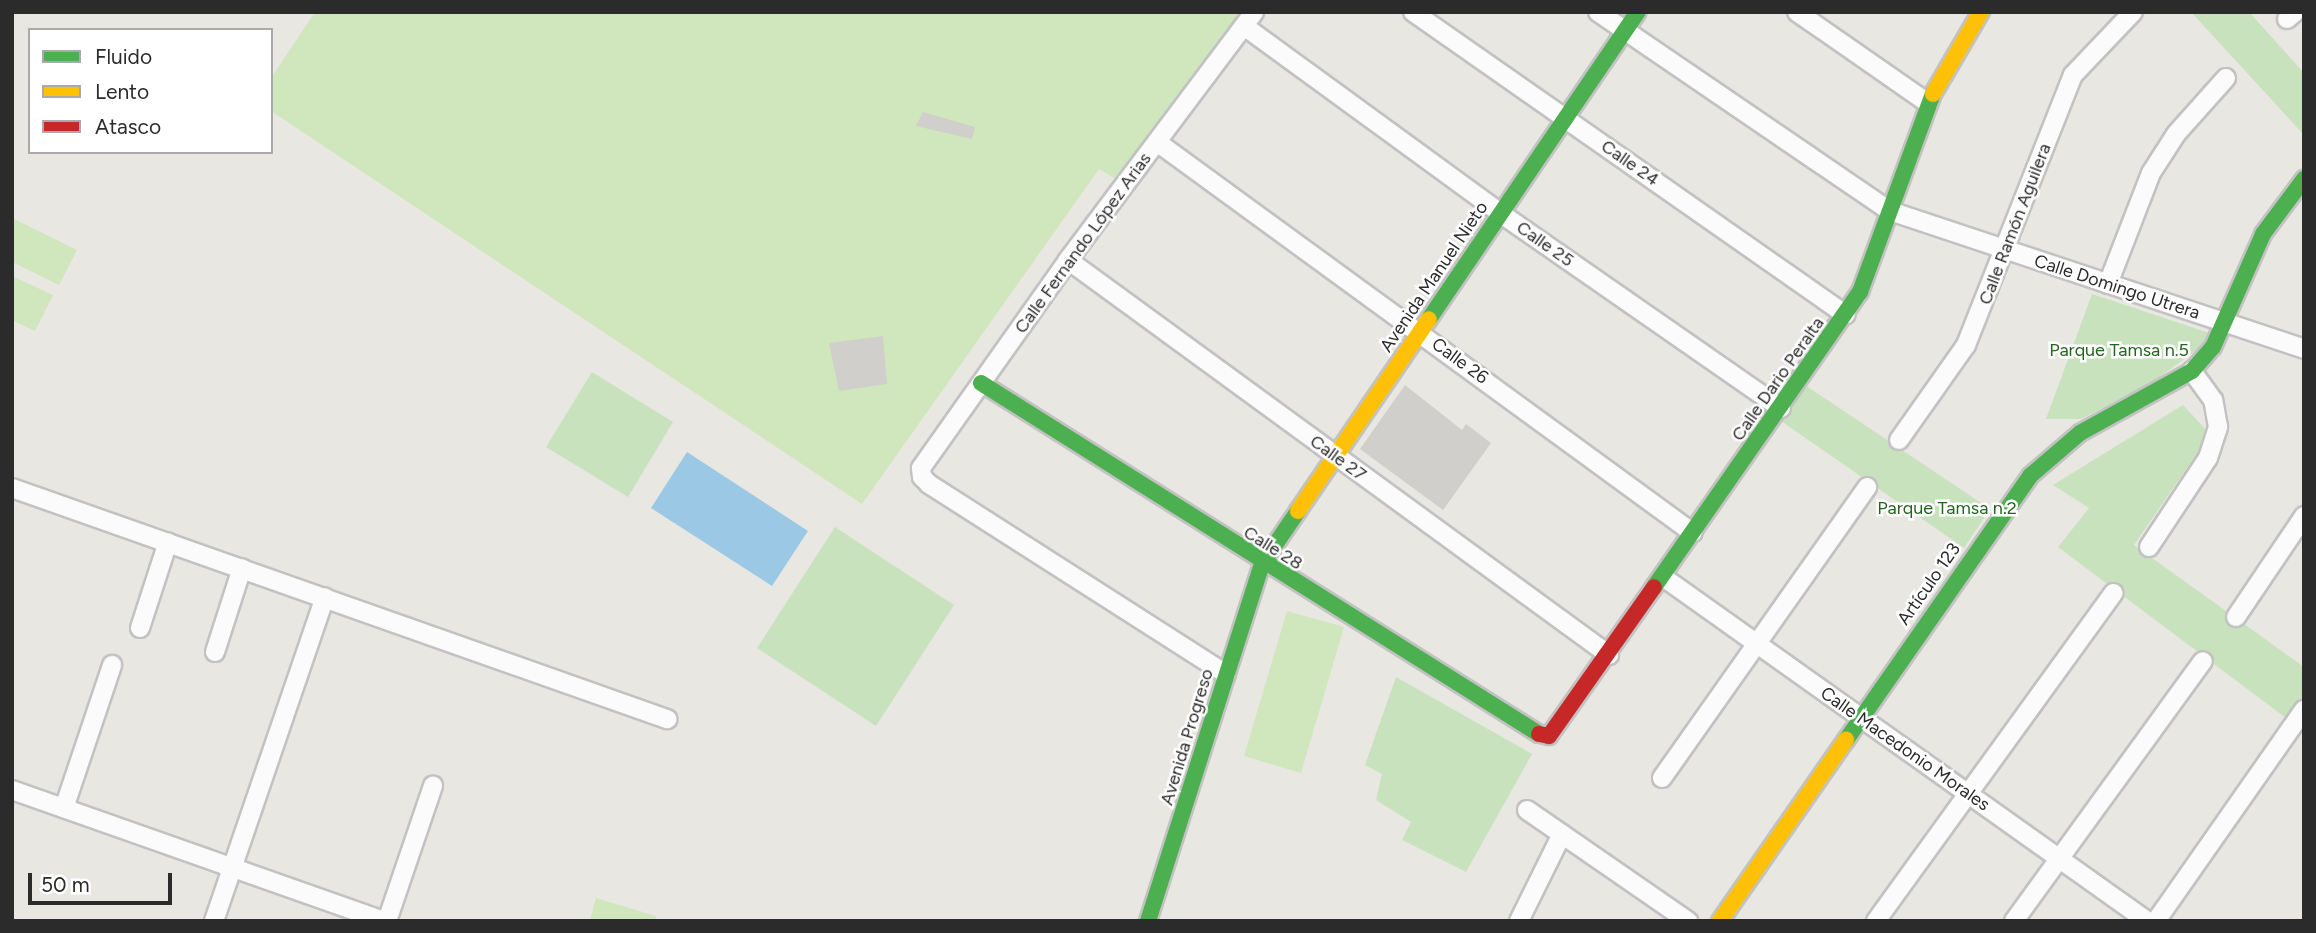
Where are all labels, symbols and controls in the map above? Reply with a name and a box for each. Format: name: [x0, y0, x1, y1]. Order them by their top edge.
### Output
legend: [28, 28, 273, 154]
text: Fluido: [95, 44, 152, 69]
text: Lento: [95, 79, 149, 104]
text: Atasco: [95, 114, 161, 139]
street label: Calle 24: [1597, 135, 1663, 191]
street label: Calle Ramón Aguilera: [1974, 140, 2056, 308]
street label: Calle Fernando López Arias: [1010, 148, 1156, 338]
street label: Avenida Manuel Nieto: [1375, 198, 1493, 356]
street label: Calle 25: [1512, 217, 1578, 271]
street label: Calle Domingo Utrera: [2031, 250, 2203, 324]
street label: Calle Dario Peralta: [1727, 313, 1829, 445]
street label: Calle 26: [1428, 333, 1492, 389]
park label: Parque Tamsa n.5: [2049, 339, 2189, 361]
street label: Calle 27: [1306, 430, 1370, 486]
park label: Parque Tamsa n.2: [1877, 497, 2017, 519]
street label: Calle 28: [1240, 521, 1306, 575]
street label: Artículo 123: [1893, 539, 1965, 629]
street label: Avenida Progreso: [1156, 666, 1218, 808]
street label: Calle Macedonio Morales: [1816, 682, 1994, 816]
scale bar: [32, 860, 175, 904]
text: 50 m: [41, 872, 90, 897]

